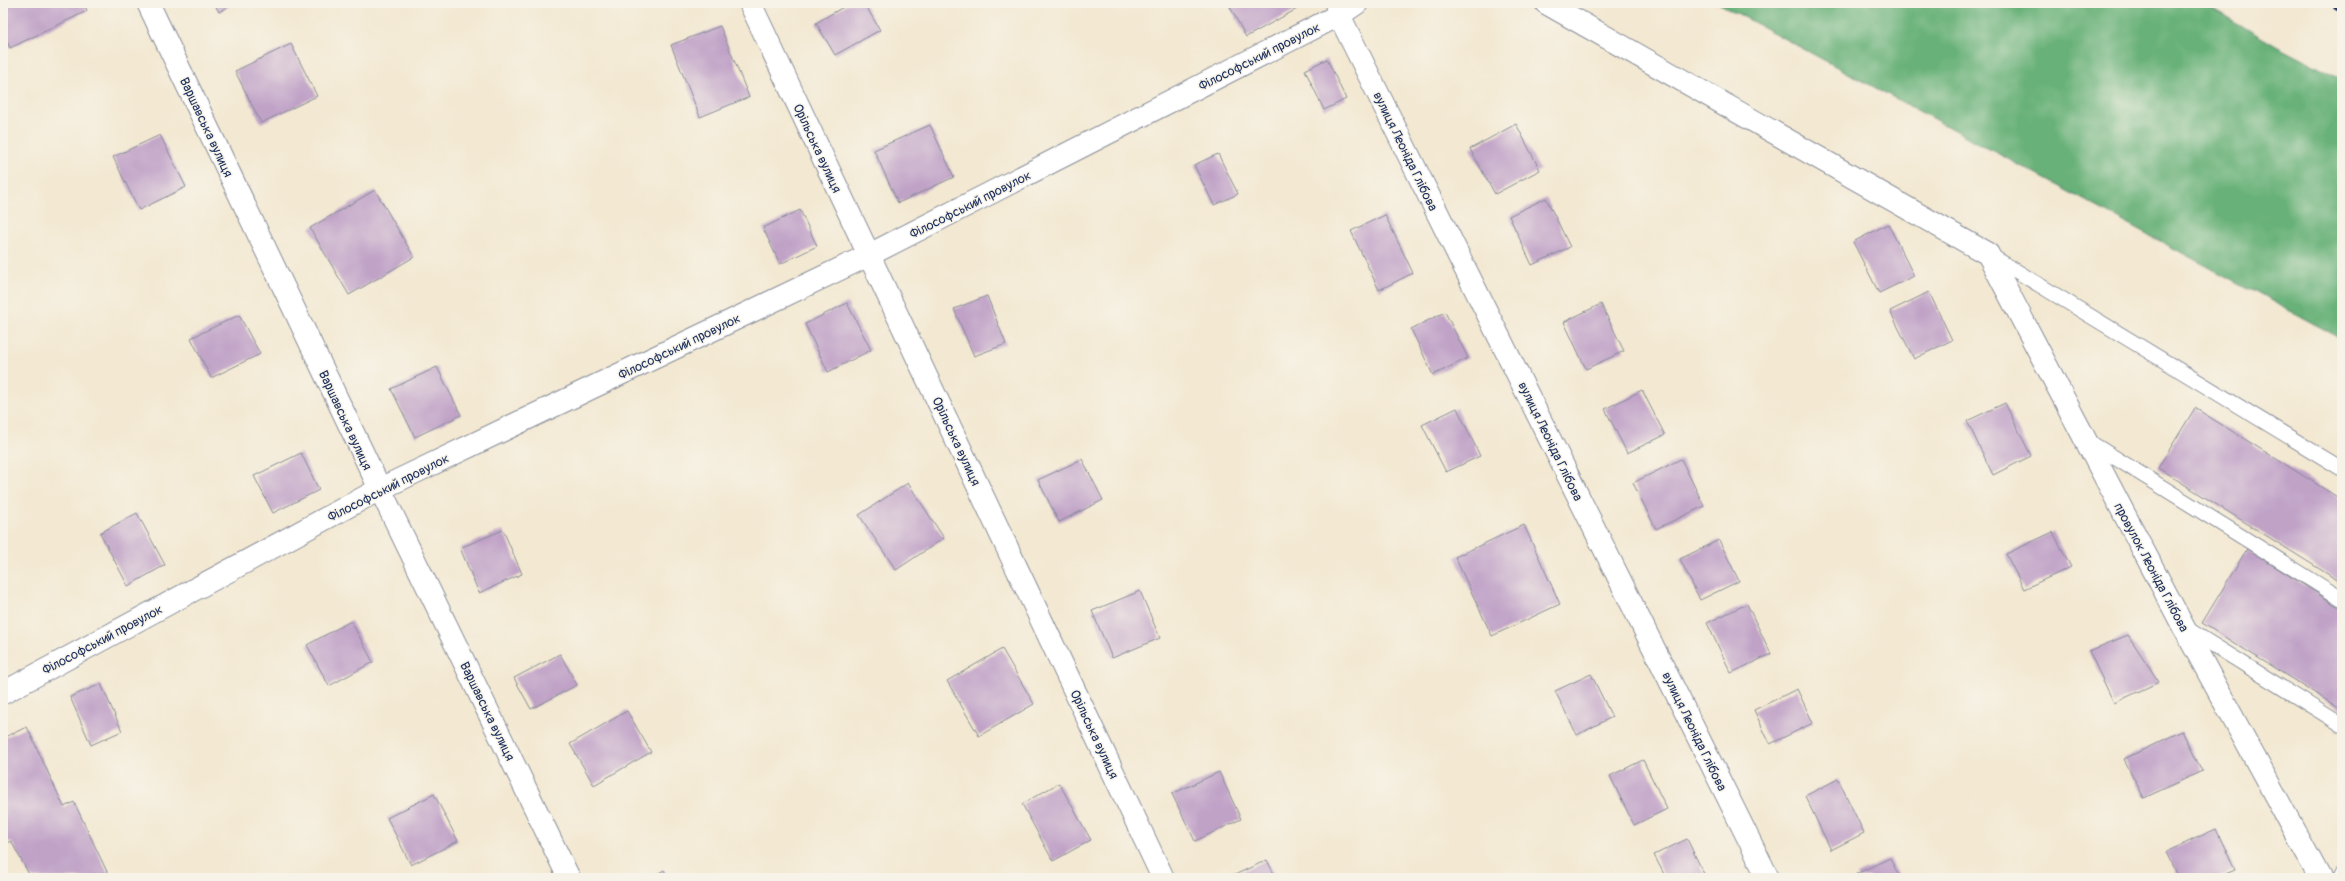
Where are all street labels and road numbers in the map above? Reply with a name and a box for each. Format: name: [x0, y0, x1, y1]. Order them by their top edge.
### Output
street label: Філософський провулок: [1196, 19, 1323, 94]
street label: Варшавська вулиця: [176, 75, 236, 180]
street label: вулиця Леоніда Глібова: [1369, 89, 1441, 214]
street label: Орільська вулиця: [789, 101, 845, 196]
street label: Філософський провулок: [907, 167, 1034, 242]
street label: Філософський провулок: [616, 310, 743, 383]
street label: Варшавська вулиця: [315, 368, 375, 473]
street label: вулиця Леоніда Глібова: [1514, 379, 1586, 504]
street label: Орільська вулиця: [928, 394, 984, 489]
street label: Філософський провулок: [325, 450, 452, 525]
street label: провулок Леоніда Глібова: [2110, 500, 2192, 635]
street label: Філософський провулок: [40, 601, 166, 678]
street label: Варшавська вулиця: [456, 659, 518, 764]
street label: вулиця Леоніда Глібова: [1658, 669, 1730, 794]
street label: Орільська вулиця: [1066, 687, 1122, 782]

